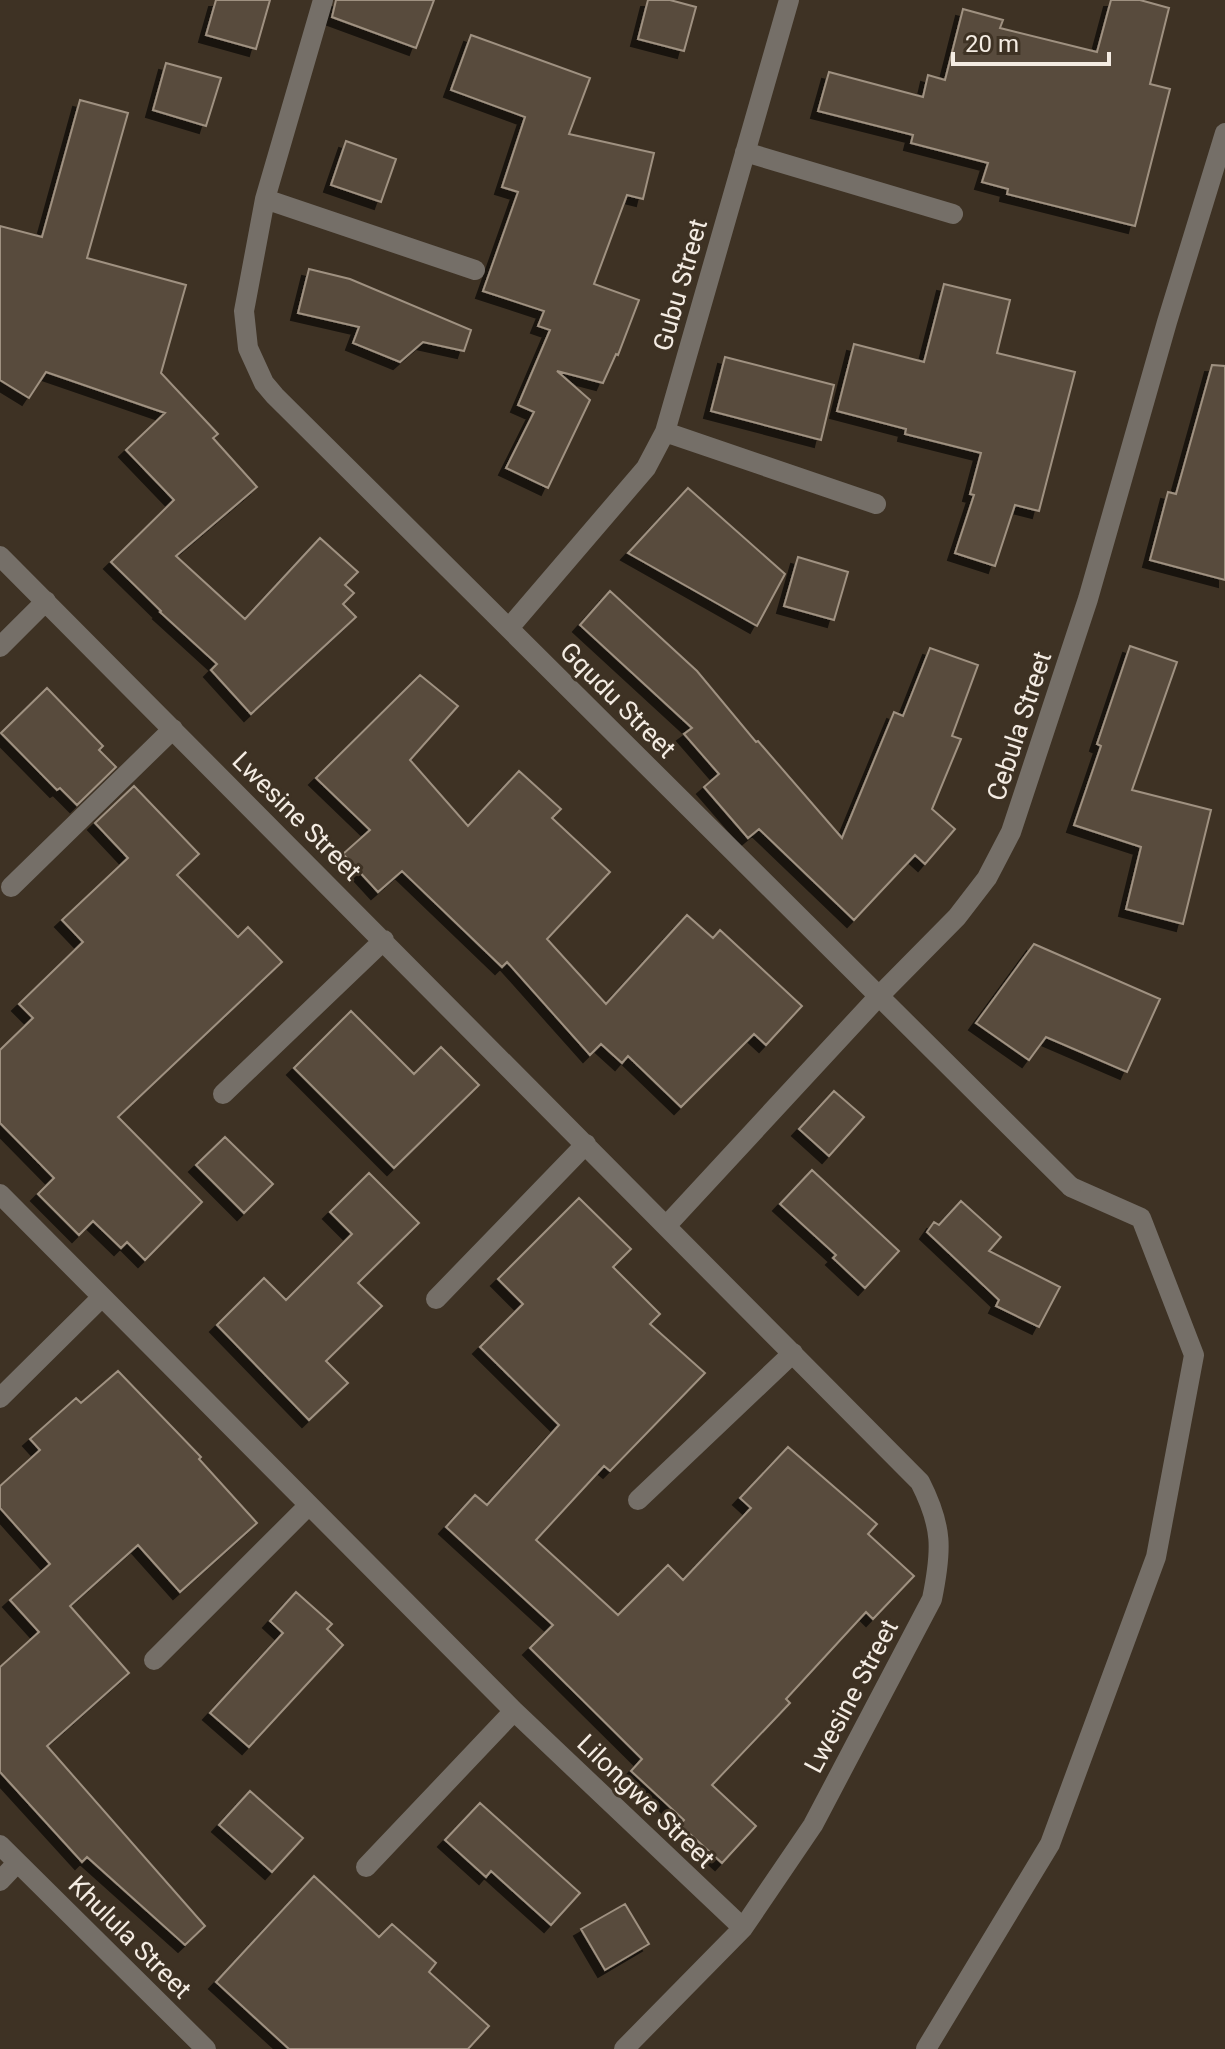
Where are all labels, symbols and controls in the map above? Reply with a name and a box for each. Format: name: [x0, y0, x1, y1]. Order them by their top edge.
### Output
scale bar: [953, 16, 1109, 66]
text: 20 m: [965, 30, 1019, 58]
street label: Gubu Street: [647, 215, 713, 355]
street label: Gqudu Street: [554, 636, 682, 764]
street label: Cebula Street: [981, 648, 1057, 804]
street label: Lwesine Street: [227, 746, 367, 886]
street label: Lwesine Street: [798, 1614, 904, 1778]
street label: Lilongwe Street: [571, 1728, 721, 1874]
street label: Khulula Street: [62, 1869, 198, 2005]

